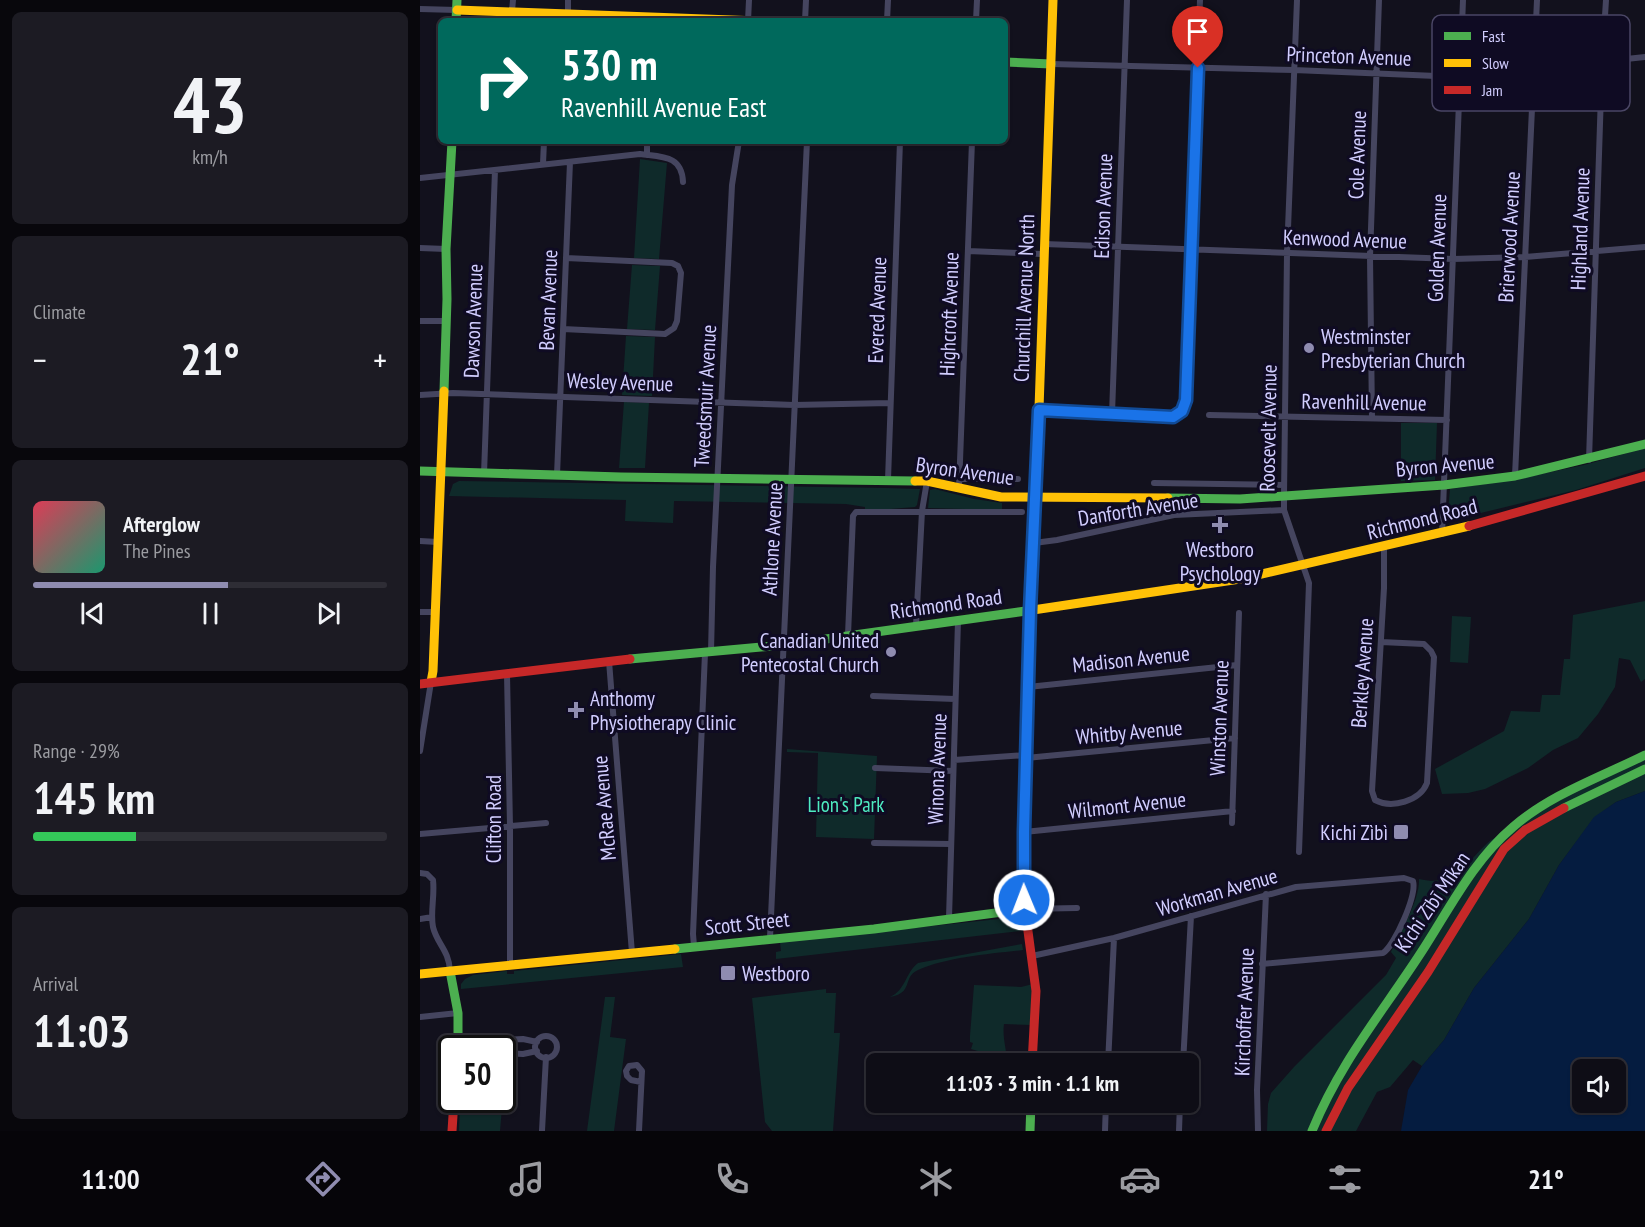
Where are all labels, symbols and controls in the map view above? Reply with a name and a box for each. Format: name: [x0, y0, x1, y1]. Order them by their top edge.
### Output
pin: [1172, 6, 1223, 68]
icon: arrive: [1181, 15, 1214, 48]
legend: [1432, 15, 1630, 111]
text: Fast: [1482, 26, 1505, 46]
text: 530 m: [561, 37, 658, 92]
street label: Princeton Avenue: [1286, 40, 1412, 72]
icon: right: [462, 42, 540, 120]
text: Slow: [1482, 53, 1509, 73]
text: 43: [173, 54, 247, 155]
text: Jam: [1481, 80, 1503, 100]
text: Ravenhill Avenue East: [561, 90, 767, 124]
street label: Cole Avenue: [1342, 110, 1372, 200]
text: km/h: [192, 144, 228, 170]
street label: Edison Avenue: [1088, 153, 1118, 259]
street label: Highland Avenue: [1564, 167, 1596, 291]
street label: Brierwood Avenue: [1492, 171, 1526, 303]
street label: Golden Avenue: [1422, 193, 1452, 303]
street label: Churchill Avenue North: [1008, 214, 1040, 382]
street label: Kenwood Avenue: [1283, 223, 1407, 255]
street label: Bevan Avenue: [533, 249, 563, 351]
street label: Highcroft Avenue: [933, 251, 965, 377]
street label: Evered Avenue: [862, 256, 892, 364]
street label: Dawson Avenue: [458, 263, 488, 379]
text: Climate: [33, 299, 86, 325]
place label: Westminster Presbyterian Church: [1321, 323, 1465, 374]
street label: Tweedsmuir Avenue: [688, 324, 722, 468]
text: 21°: [180, 329, 240, 387]
text: −: [33, 338, 47, 381]
text: +: [373, 338, 387, 381]
marker: Westminster Presbyterian Church: [1302, 341, 1316, 355]
street label: Roosevelt Avenue: [1253, 364, 1283, 492]
street label: Wesley Avenue: [566, 367, 674, 397]
street label: Ravenhill Avenue: [1301, 387, 1427, 417]
street label: Byron Avenue: [1395, 447, 1495, 483]
street label: Byron Avenue: [914, 451, 1016, 491]
street label: Athlone Avenue: [756, 482, 788, 596]
street label: Danforth Avenue: [1076, 486, 1200, 532]
street label: Richmond Road: [1364, 492, 1480, 546]
text: Afterglow: [123, 510, 200, 538]
marker: Westboro Psychology: [1211, 516, 1229, 534]
place label: Westboro Psychology: [1180, 536, 1260, 587]
text: The Pines: [123, 538, 190, 564]
street label: Richmond Road: [888, 583, 1004, 625]
icon: previous: [76, 597, 109, 630]
icon: pause: [194, 597, 227, 630]
icon: next: [312, 597, 345, 630]
street label: Berkley Avenue: [1345, 617, 1379, 729]
place label: Canadian United Pentecostal Church: [741, 627, 879, 678]
street label: Madison Avenue: [1071, 639, 1191, 679]
marker: Canadian United Pentecostal Church: [884, 645, 898, 659]
street label: Winston Avenue: [1203, 660, 1235, 776]
place label: Anthomy Physiotherapy Clinic: [590, 685, 737, 736]
marker: Anthomy Physiotherapy Clinic: [567, 701, 585, 719]
street label: Winona Avenue: [922, 713, 952, 825]
street label: Whitby Avenue: [1075, 714, 1183, 750]
text: Range · 29%: [33, 738, 120, 764]
street label: McRae Avenue: [586, 755, 622, 861]
text: 145 km: [33, 768, 155, 826]
street label: Clifton Road: [480, 775, 507, 863]
street label: Wilmont Avenue: [1067, 785, 1187, 825]
park label: Lion's Park: [807, 791, 885, 818]
place label: Kichi Zìbì: [1320, 819, 1388, 846]
marker: Kichi Zìbì: [1392, 823, 1410, 841]
street label: Kichi Zībī Mīkan: [1388, 846, 1476, 958]
street label: Workman Avenue: [1153, 862, 1281, 922]
position arrow: [992, 868, 1056, 932]
street label: Scott Street: [703, 905, 791, 941]
street label: Kirchoffer Avenue: [1228, 947, 1260, 1077]
place label: Westboro: [742, 960, 810, 987]
marker: Westboro: [719, 964, 737, 982]
text: Arrival: [33, 971, 78, 997]
text: 11:03: [33, 1001, 130, 1059]
speed limit sign: 50: [438, 1035, 516, 1113]
map controls: [1572, 1059, 1626, 1113]
button: sound: [1572, 1059, 1626, 1113]
text: 11:03 · 3 min · 1.1 km: [946, 1069, 1119, 1097]
icon: directions: [302, 1158, 344, 1200]
icon: music: [506, 1158, 548, 1200]
icon: phone: [711, 1158, 753, 1200]
icon: climate: [915, 1158, 957, 1200]
icon: car: [1119, 1158, 1161, 1200]
icon: filters: [1324, 1158, 1366, 1200]
text: 11:00: [81, 1162, 140, 1196]
text: 21°: [1528, 1162, 1564, 1196]

